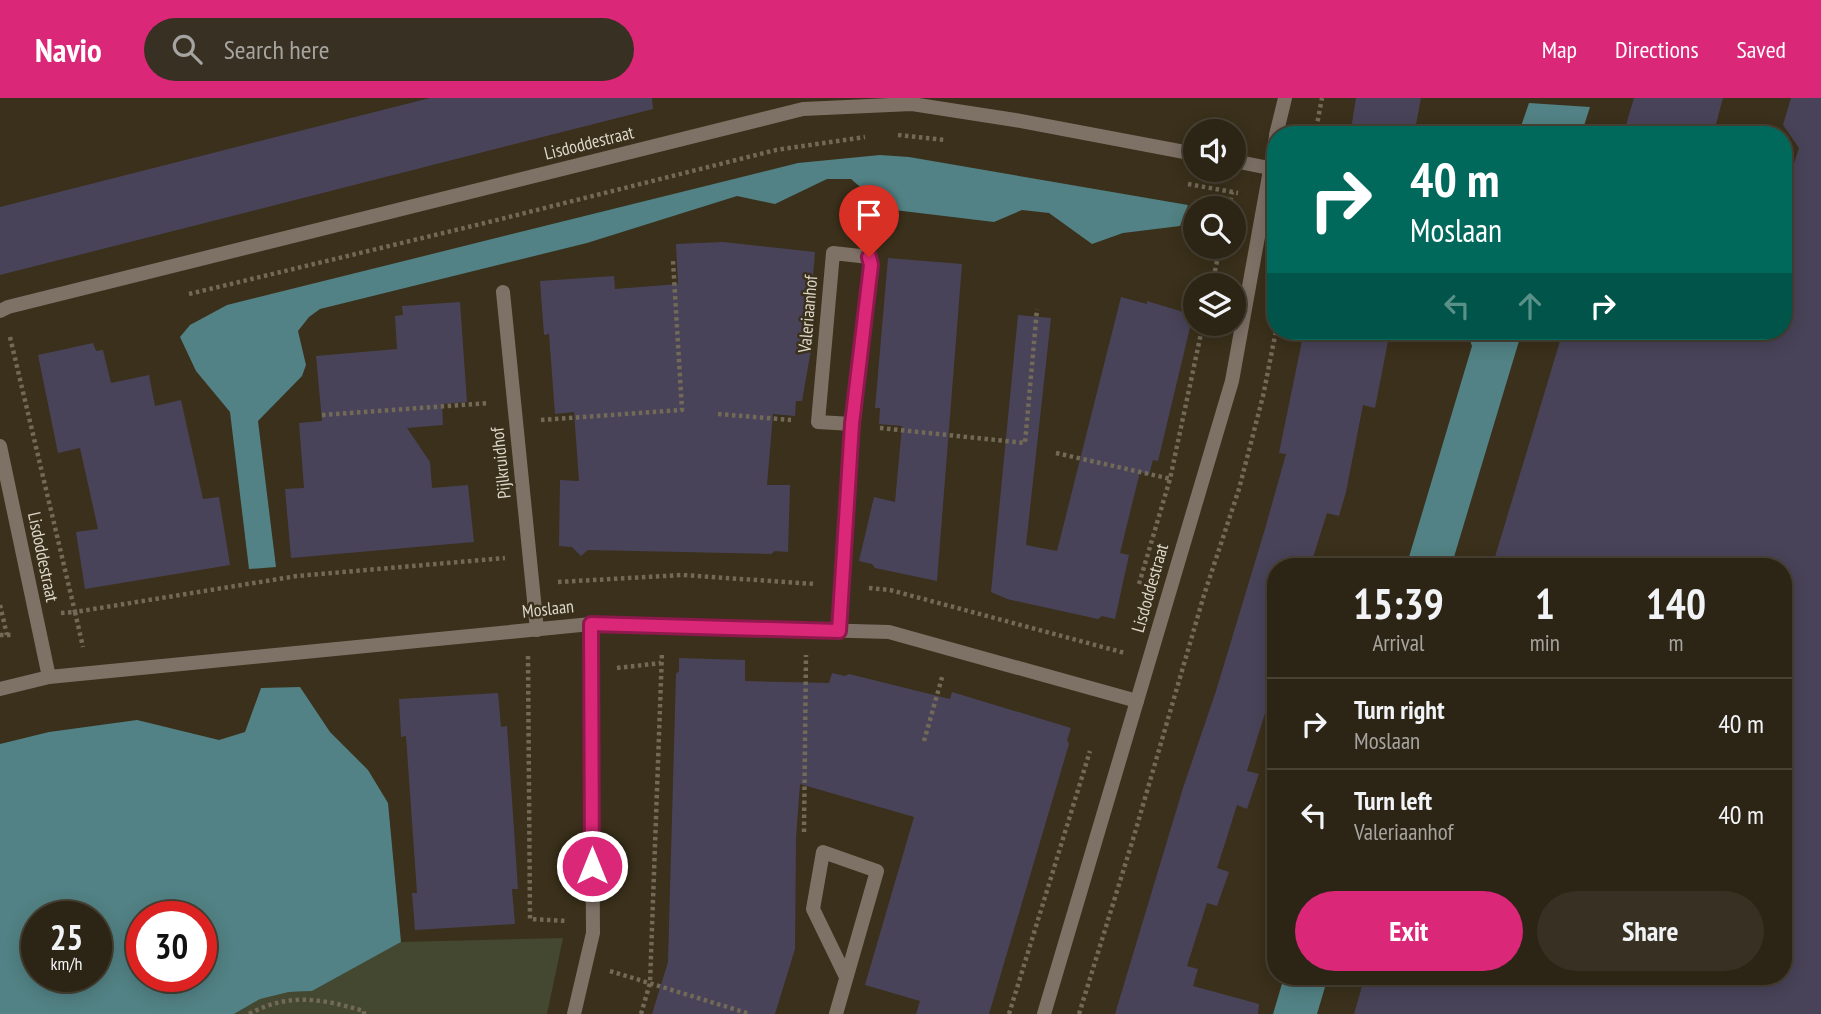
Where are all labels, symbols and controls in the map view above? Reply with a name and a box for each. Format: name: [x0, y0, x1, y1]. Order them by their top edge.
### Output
search box: [144, 18, 634, 81]
text: Navio: [35, 28, 102, 71]
icon: search: [168, 30, 206, 68]
text: Search here: [224, 33, 329, 66]
text: Map: [1542, 34, 1577, 65]
text: Directions: [1615, 34, 1699, 65]
text: Saved: [1737, 34, 1786, 65]
map controls: [1183, 119, 1246, 336]
button: sound: [1183, 119, 1246, 182]
street label: Lisdoddestraat: [542, 120, 636, 165]
text: 40 m: [1410, 147, 1499, 211]
icon: right: [1295, 154, 1386, 245]
pin: [839, 185, 899, 257]
icon: arrive: [850, 196, 888, 234]
button: search: [1183, 196, 1246, 259]
text: Moslaan: [1410, 209, 1502, 251]
street label: Valeriaanhof: [793, 273, 822, 355]
button: layers: [1183, 273, 1246, 336]
icon: left: [1438, 287, 1476, 325]
icon: ahead: [1511, 287, 1549, 325]
icon: right: [1584, 287, 1622, 325]
street label: Pijlkruidhof: [485, 425, 516, 500]
street label: Lisdoddestraat: [23, 510, 64, 604]
street label: Lisdoddestraat: [1126, 541, 1173, 635]
text: 15:39: [1353, 576, 1444, 631]
text: 1: [1535, 576, 1555, 631]
text: 140: [1646, 576, 1706, 631]
street label: Moslaan: [521, 594, 575, 623]
text: Arrival: [1372, 628, 1424, 657]
text: min: [1530, 628, 1560, 657]
text: m: [1668, 628, 1683, 657]
text: Turn right: [1354, 693, 1445, 726]
icon: right: [1295, 705, 1333, 743]
text: 40 m: [1718, 707, 1764, 740]
text: Moslaan: [1354, 726, 1420, 755]
text: Turn left: [1354, 784, 1432, 817]
icon: left: [1295, 796, 1333, 834]
text: 40 m: [1718, 798, 1764, 831]
text: Valeriaanhof: [1354, 817, 1453, 846]
position arrow: [555, 829, 629, 903]
button: Exit: [1295, 891, 1523, 971]
button: Share: [1537, 891, 1764, 971]
speed limit sign: 30: [126, 901, 217, 992]
text: 25: [50, 914, 83, 960]
text: km/h: [51, 952, 82, 975]

